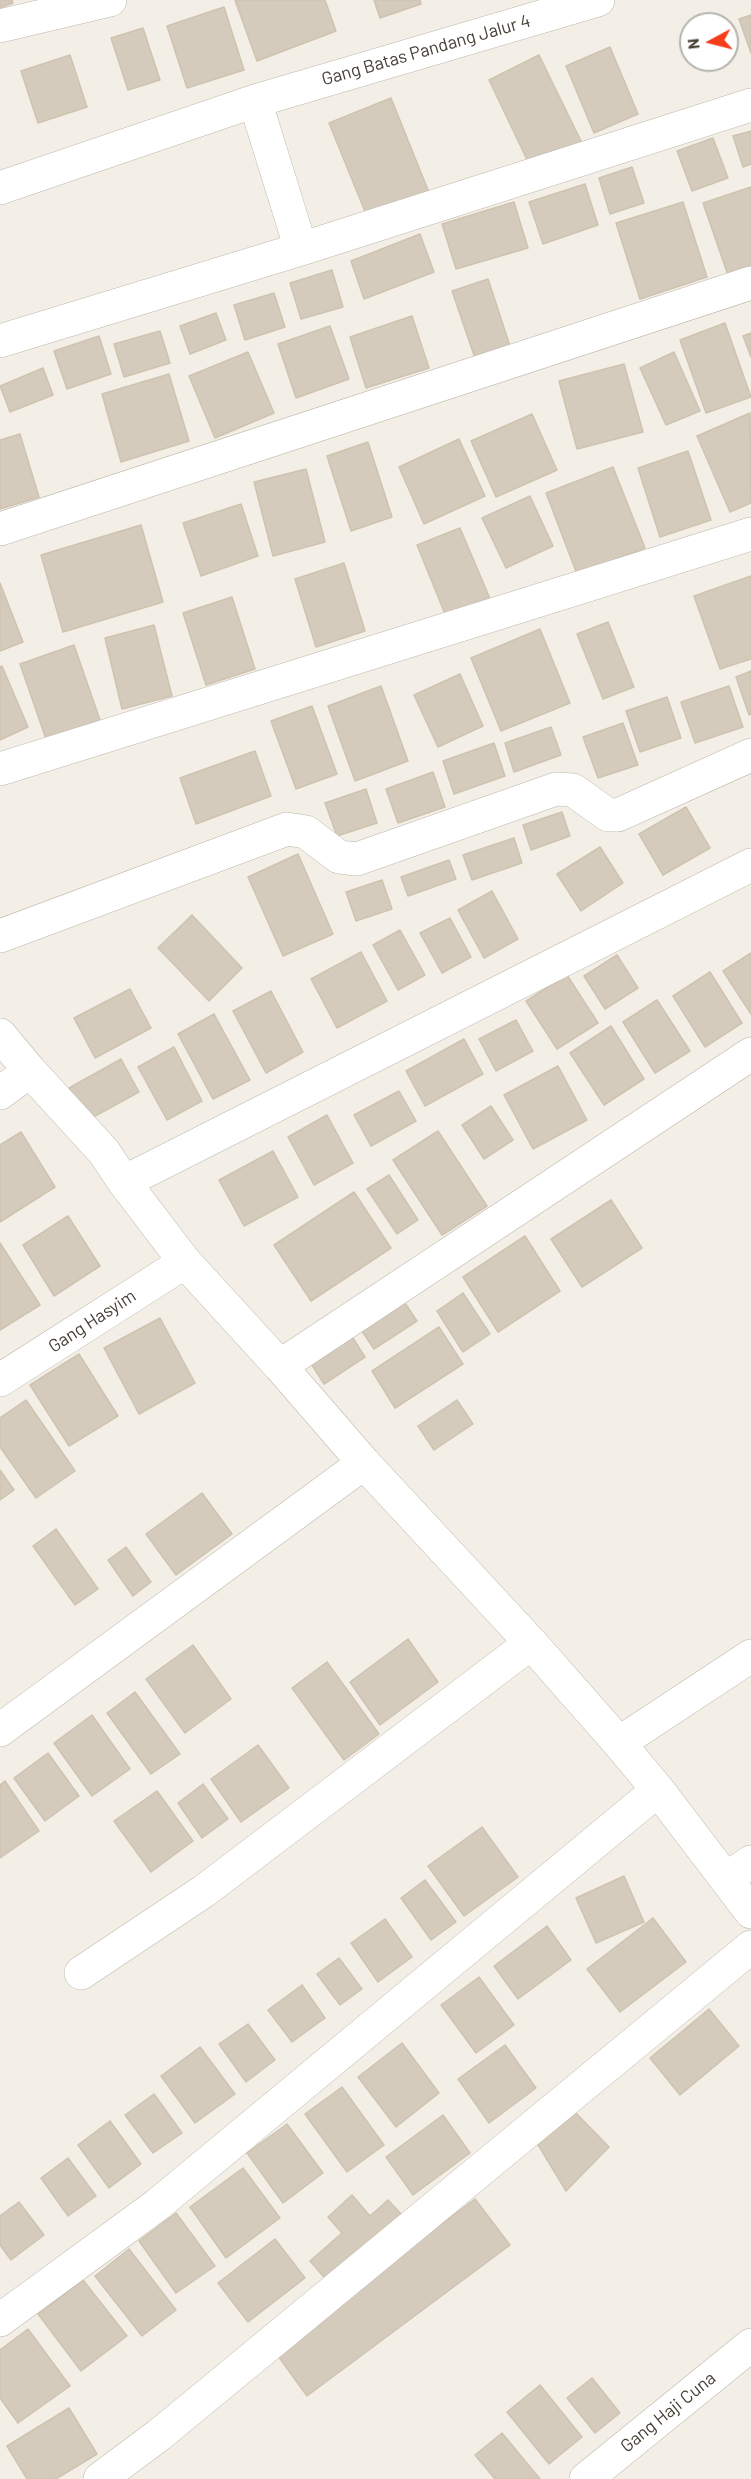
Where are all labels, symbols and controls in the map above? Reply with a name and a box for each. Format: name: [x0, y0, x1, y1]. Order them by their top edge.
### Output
street label: Gang Batas Pandang Jalur 4: [319, 10, 533, 90]
north arrow: [679, 12, 739, 72]
text: N: [683, 38, 703, 50]
street label: Gang Hasyim: [44, 1285, 140, 1357]
street label: Gang Haji Cuna: [616, 2367, 720, 2457]

